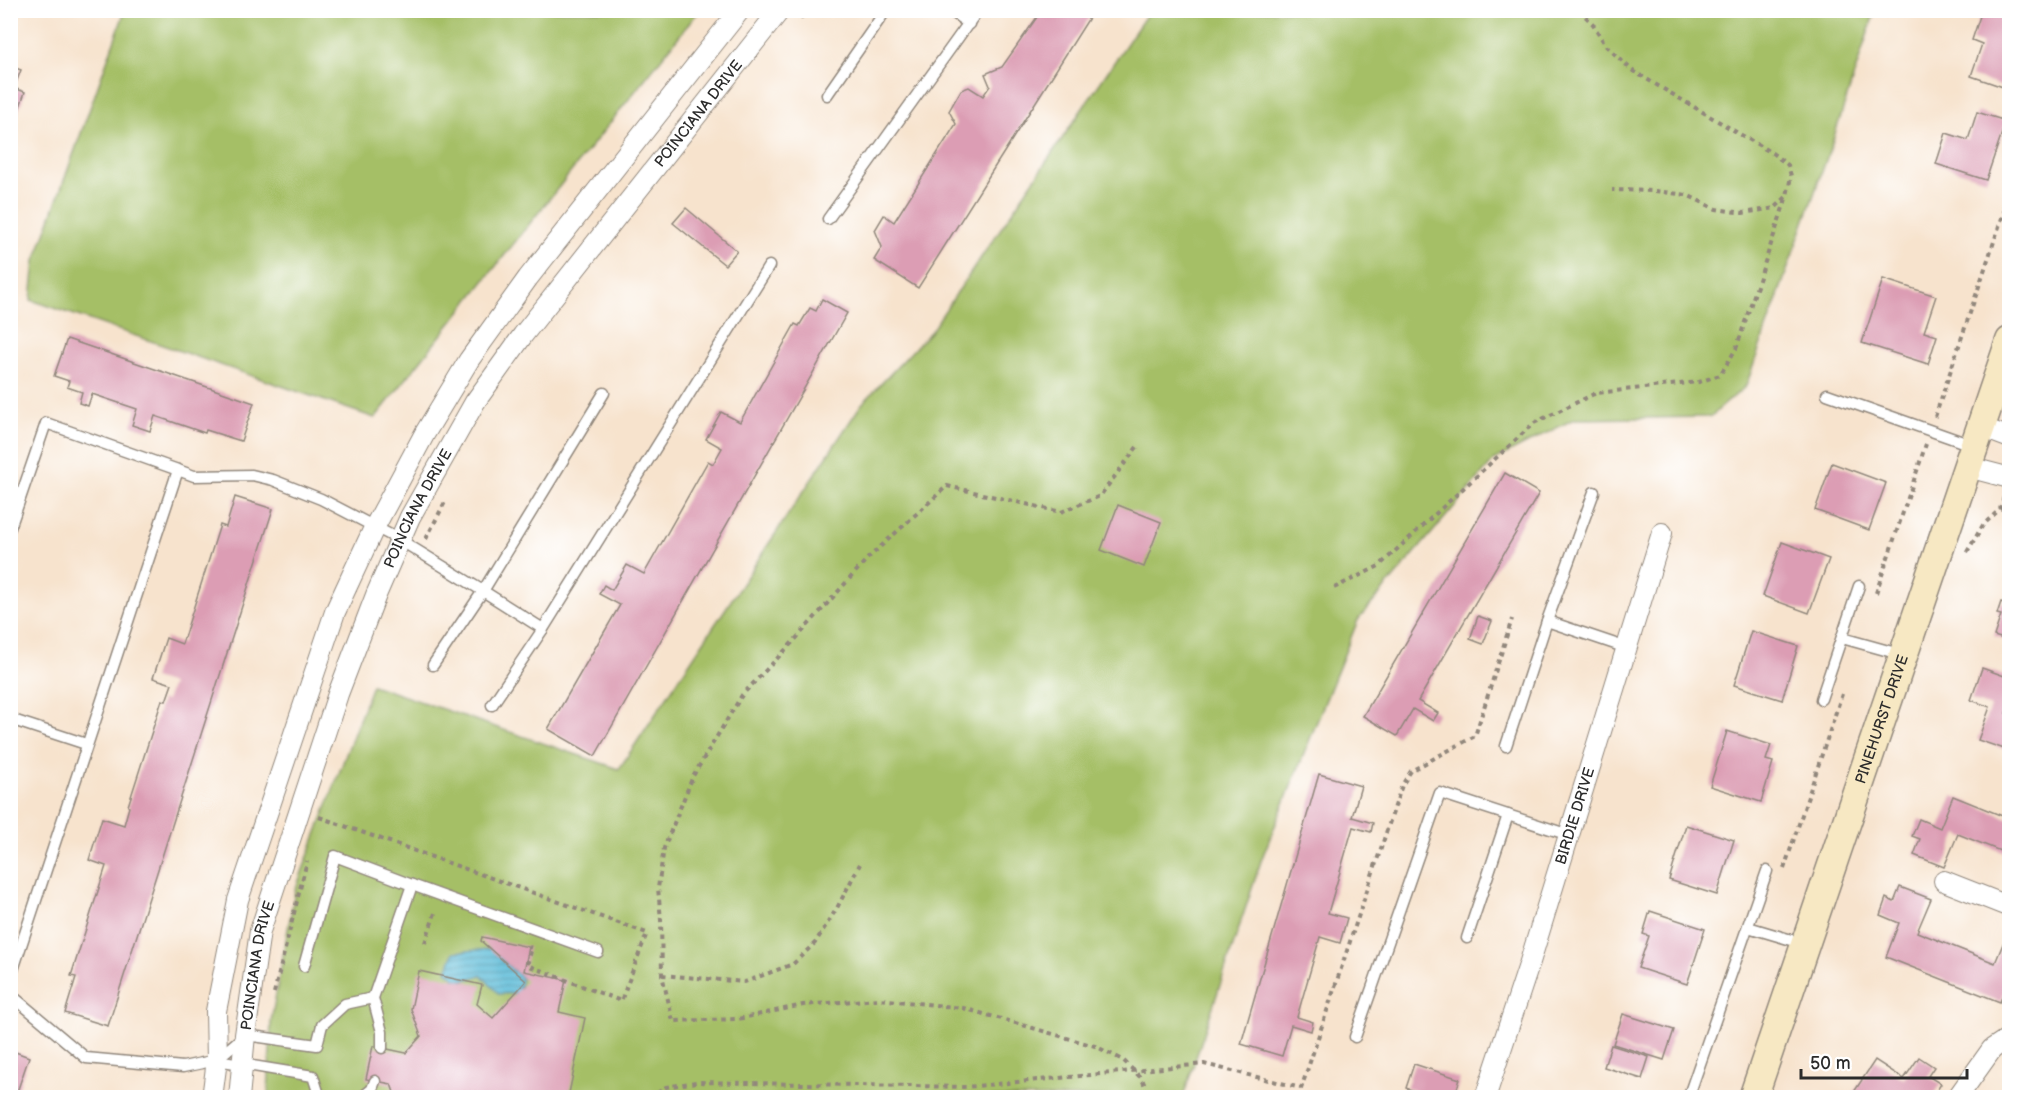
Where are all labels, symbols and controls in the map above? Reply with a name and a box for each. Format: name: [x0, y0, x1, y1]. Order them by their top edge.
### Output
street label: POINCIANA DRIVE: [650, 56, 746, 171]
street label: POINCIANA DRIVE: [379, 446, 456, 571]
street label: PINEHURST DRIVE: [1851, 652, 1912, 786]
street label: BIRDIE DRIVE: [1551, 765, 1599, 867]
street label: POINCIANA DRIVE: [236, 898, 279, 1031]
scale bar: [1801, 1042, 1968, 1080]
text: 50 m: [1810, 1053, 1851, 1074]

